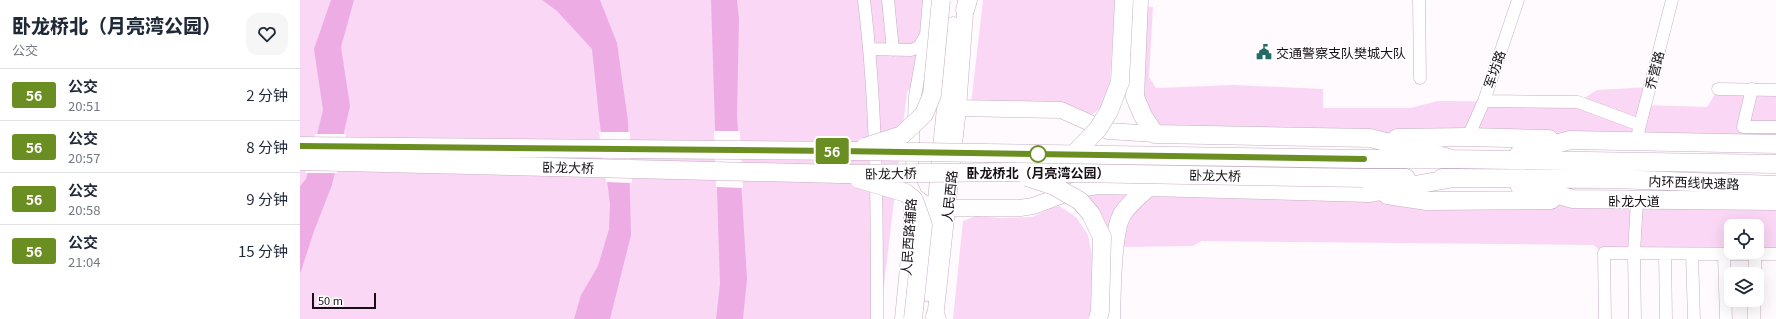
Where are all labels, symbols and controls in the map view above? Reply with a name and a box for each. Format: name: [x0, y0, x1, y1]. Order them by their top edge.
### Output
text: 卧龙桥北（月亮湾公园）: [12, 11, 221, 38]
button: heart: [246, 13, 288, 55]
text: 公交: [12, 40, 38, 59]
public building icon: 交通警察支队樊城大队: [1255, 43, 1273, 61]
place label: 交通警察支队樊城大队: [1276, 43, 1406, 62]
street label: 军坊路: [1479, 47, 1509, 91]
street label: 乔营路: [1640, 49, 1668, 91]
text: 公交: [68, 75, 98, 96]
text: 2 分钟: [246, 84, 288, 105]
text: 56: [26, 85, 42, 105]
text: 20:51: [68, 96, 100, 115]
text: 公交: [68, 127, 98, 148]
text: 8 分钟: [246, 136, 288, 157]
text: 56: [26, 137, 42, 157]
line badge: 56: [814, 138, 850, 164]
text: 56: [824, 141, 840, 161]
marker: 卧龙桥北（月亮湾公园）: [1029, 145, 1047, 163]
text: 20:57: [68, 148, 100, 167]
street label: 卧龙大桥: [542, 157, 594, 177]
street label: 卧龙大桥: [865, 163, 917, 183]
place label: 卧龙桥北（月亮湾公园）: [966, 163, 1110, 182]
street label: 卧龙大桥: [1189, 165, 1241, 185]
street label: 人民西路: [937, 169, 961, 223]
street label: 内环西线快速路: [1648, 171, 1740, 193]
text: 公交: [68, 179, 98, 200]
text: 9 分钟: [246, 188, 288, 209]
text: 56: [26, 189, 42, 209]
street label: 卧龙大道: [1608, 191, 1660, 210]
street label: 人民西路辅路: [896, 197, 920, 277]
text: 20:58: [68, 200, 100, 219]
map controls: [1724, 219, 1764, 307]
button: locate: [1724, 219, 1764, 259]
text: 公交: [68, 231, 98, 252]
text: 15 分钟: [238, 240, 288, 261]
text: 56: [26, 241, 42, 261]
text: 21:04: [68, 252, 100, 271]
button: layers: [1724, 267, 1764, 307]
scale bar: [312, 291, 376, 310]
text: 50 m: [318, 292, 343, 308]

